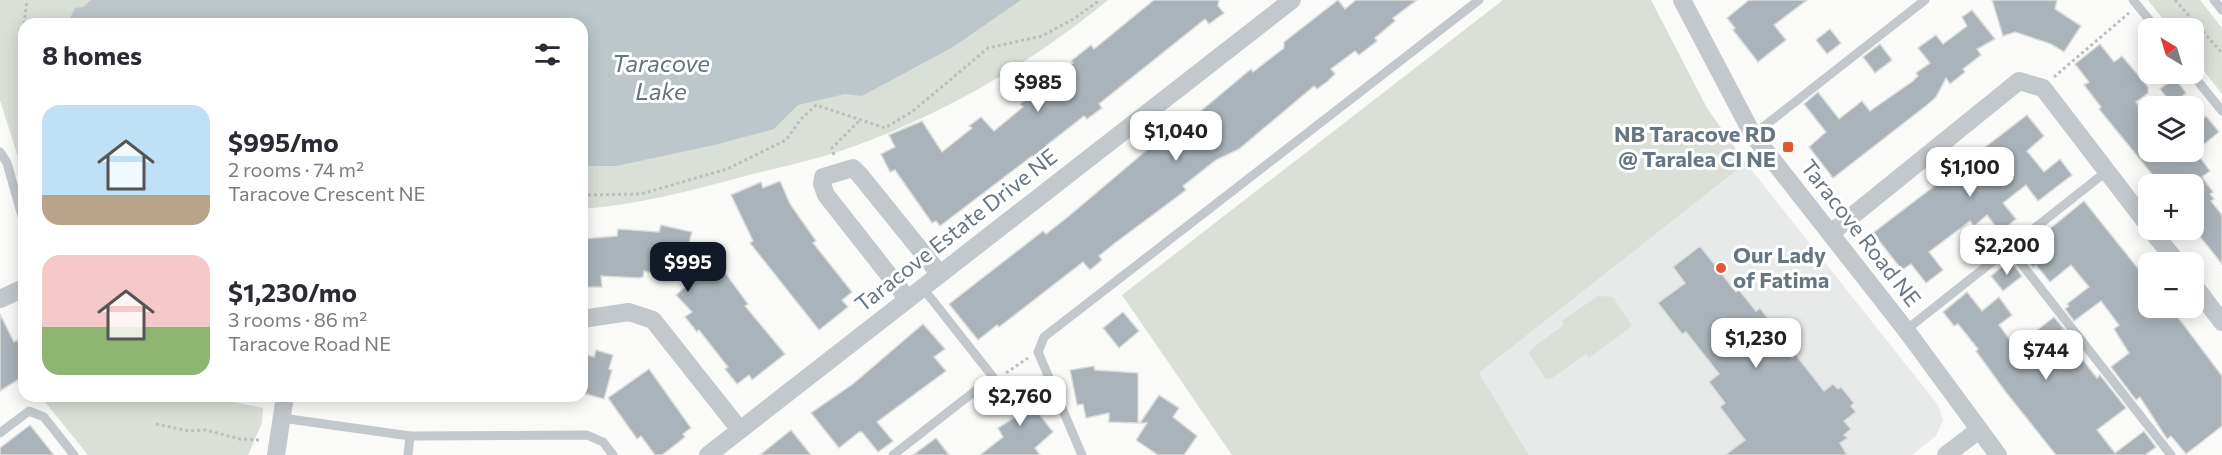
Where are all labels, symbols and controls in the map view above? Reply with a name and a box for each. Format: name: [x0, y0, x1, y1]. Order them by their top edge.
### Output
north arrow: [2138, 18, 2204, 84]
map controls: [2138, 18, 2204, 318]
icon: filters: [531, 38, 564, 71]
text: 8 homes: [42, 39, 142, 70]
water label: Taracove Lake: [612, 48, 710, 105]
pin: $985: [1002, 62, 1074, 113]
text: $985: [1014, 69, 1062, 93]
button: layers: [2138, 96, 2204, 162]
pin: $1,040: [1127, 111, 1225, 162]
text: $1,040: [1144, 118, 1208, 142]
place label: NB Taracove RD @ Taralea CI NE: [1614, 120, 1776, 172]
text: $995/mo: [228, 126, 339, 157]
icon: home: [90, 129, 162, 201]
marker: NB Taracove RD @ Taralea CI NE: [1781, 140, 1795, 154]
street label: Taracove Estate Drive NE: [849, 142, 1062, 317]
pin: $1,100: [1921, 147, 2019, 198]
street label: Taracove Road NE: [1796, 154, 1927, 312]
text: $1,100: [1940, 154, 2000, 178]
text: 2 rooms · 74 m²: [228, 157, 364, 181]
button: +: [2138, 174, 2204, 240]
text: Taracove Crescent NE: [228, 181, 425, 205]
pin: $2,200: [1958, 225, 2056, 276]
text: $2,200: [1974, 232, 2040, 256]
place label: Our Lady of Fatima: [1733, 241, 1829, 293]
pin: $995: [652, 242, 724, 293]
text: $995: [664, 249, 712, 273]
button: −: [2138, 252, 2204, 318]
marker: Our Lady of Fatima: [1714, 261, 1728, 275]
text: $1,230/mo: [228, 276, 357, 307]
icon: home: [90, 279, 162, 351]
text: 3 rooms · 86 m²: [228, 307, 367, 331]
pin: $1,230: [1707, 318, 1805, 369]
text: $1,230: [1725, 325, 1787, 349]
pin: $744: [2010, 330, 2082, 381]
text: Taracove Road NE: [228, 331, 391, 355]
text: $744: [2023, 337, 2069, 361]
pin: $2,760: [971, 376, 1069, 427]
text: $2,760: [988, 383, 1052, 407]

